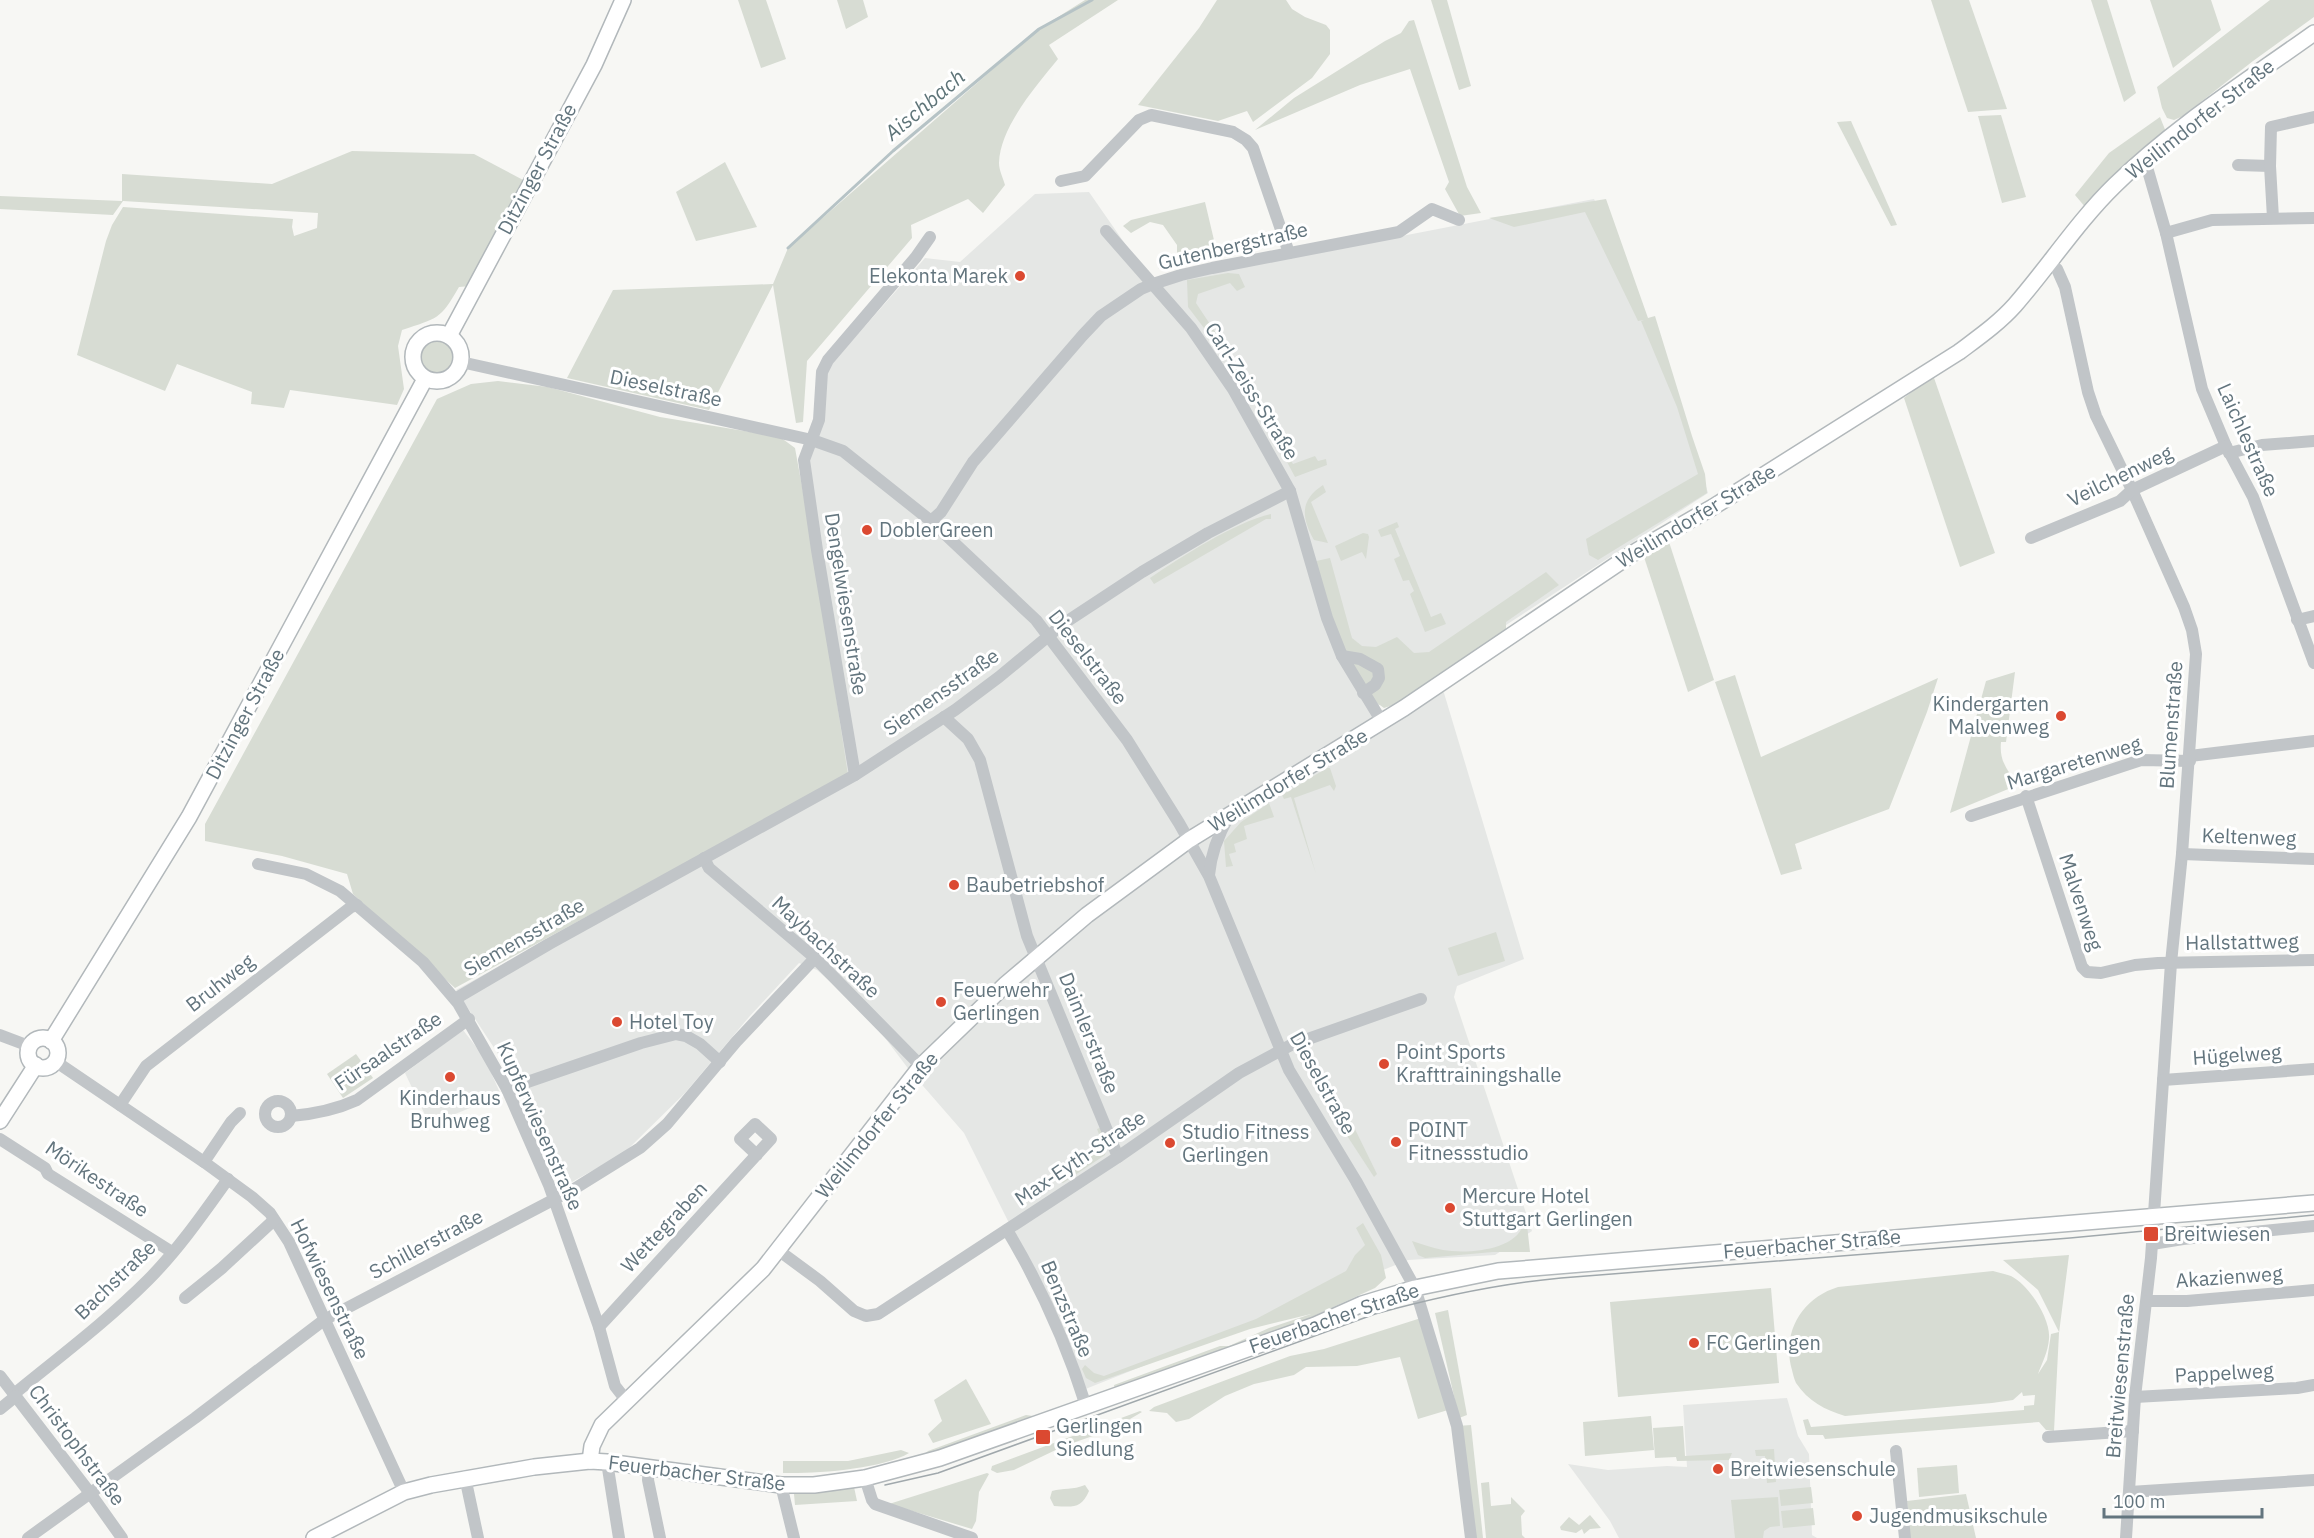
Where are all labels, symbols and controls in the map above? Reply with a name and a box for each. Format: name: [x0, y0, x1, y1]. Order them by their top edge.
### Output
street label: Weilimdorfer Straße: [2120, 52, 2279, 185]
water label: Aischbach: [877, 62, 971, 147]
street label: Ditzinger Straße: [491, 98, 583, 239]
street label: Gutenbergstraße: [1155, 215, 1310, 276]
place label: Elekonta Marek: [869, 262, 1008, 289]
marker: Elekonta Marek: [1013, 269, 1027, 283]
street label: Carl-Zeiss-Straße: [1199, 317, 1306, 465]
street label: Dieselstraße: [608, 362, 725, 413]
street label: Laichlestraße: [2211, 379, 2286, 501]
street label: Veilchenweg: [2063, 438, 2177, 513]
street label: Weilimdorfer Straße: [1611, 457, 1780, 574]
street label: Dengelwiesenstraße: [819, 511, 874, 697]
place label: DoblerGreen: [879, 516, 994, 543]
marker: DoblerGreen: [860, 523, 874, 537]
street label: Dieselstraße: [1043, 604, 1134, 710]
street label: Siemensstraße: [878, 642, 1004, 741]
street label: Ditzinger Straße: [199, 643, 291, 784]
street label: Blumenstraße: [2153, 660, 2188, 790]
place label: Kindergarten Malvenweg: [1933, 690, 2049, 740]
marker: Kindergarten Malvenweg: [2054, 709, 2068, 723]
street label: Weilimdorfer Straße: [1203, 721, 1372, 838]
street label: Margaretenweg: [2003, 729, 2145, 796]
street label: Keltenweg: [2201, 821, 2297, 852]
street label: Malvenweg: [2053, 850, 2110, 954]
place label: Baubetriebshof: [966, 871, 1105, 898]
marker: Baubetriebshof: [947, 878, 961, 892]
street label: Maybachstraße: [766, 889, 886, 1004]
street label: Siemensstraße: [458, 891, 589, 982]
street label: Hallstattweg: [2185, 927, 2299, 956]
street label: Bruhweg: [180, 947, 260, 1018]
street label: Daimlerstraße: [1053, 968, 1126, 1098]
place label: Feuerwehr Gerlingen: [953, 976, 1049, 1026]
marker: Feuerwehr Gerlingen: [934, 995, 948, 1009]
street label: Fürsaalstraße: [329, 1005, 447, 1097]
place label: Hotel Toy: [629, 1008, 714, 1035]
marker: Hotel Toy: [610, 1015, 624, 1029]
street label: Dieselstraße: [1284, 1026, 1363, 1139]
street label: Kupferwiesenstraße: [491, 1037, 590, 1214]
place label: Point Sports Krafttrainingshalle: [1396, 1038, 1562, 1088]
street label: Hügelweg: [2192, 1038, 2283, 1071]
street label: Weilimdorfer Straße: [809, 1046, 944, 1204]
marker: Point Sports Krafttrainingshalle: [1377, 1057, 1391, 1071]
marker: Kinderhaus Bruhweg: [443, 1070, 457, 1084]
place label: Kinderhaus Bruhweg: [399, 1084, 501, 1134]
street label: Max-Eyth-Straße: [1009, 1104, 1150, 1211]
place label: POINT Fitnessstudio: [1408, 1116, 1529, 1166]
place label: Studio Fitness Gerlingen: [1182, 1118, 1309, 1168]
street label: Mörikestraße: [40, 1134, 154, 1223]
marker: POINT Fitnessstudio: [1389, 1135, 1403, 1149]
marker: Studio Fitness Gerlingen: [1163, 1136, 1177, 1150]
street label: Wettegraben: [614, 1175, 713, 1278]
place label: Mercure Hotel Stuttgart Gerlingen: [1462, 1182, 1633, 1232]
marker: Mercure Hotel Stuttgart Gerlingen: [1443, 1201, 1457, 1215]
street label: Schillerstraße: [364, 1202, 488, 1285]
street label: Hofwiesenstraße: [285, 1214, 376, 1364]
place label: Breitwiesen: [2164, 1220, 2271, 1247]
street label: Feuerbacher Straße: [1722, 1222, 1902, 1265]
marker: Breitwiesen: [2142, 1225, 2160, 1243]
street label: Bachstraße: [68, 1234, 161, 1325]
street label: Benzstraße: [1035, 1256, 1100, 1362]
street label: Akazienweg: [2175, 1259, 2284, 1294]
street label: Feuerbacher Straße: [1245, 1276, 1423, 1359]
street label: Breitwiesenstraße: [2099, 1293, 2140, 1459]
place label: FC Gerlingen: [1706, 1329, 1821, 1356]
marker: FC Gerlingen: [1687, 1336, 1701, 1350]
street label: Pappelweg: [2174, 1356, 2275, 1389]
street label: Christophstraße: [23, 1379, 132, 1511]
place label: Gerlingen Siedlung: [1056, 1412, 1143, 1462]
marker: Gerlingen Siedlung: [1034, 1428, 1052, 1446]
street label: Feuerbacher Straße: [607, 1448, 787, 1497]
place label: Breitwiesenschule: [1730, 1455, 1896, 1482]
marker: Breitwiesenschule: [1711, 1462, 1725, 1476]
scale bar: [2104, 1481, 2262, 1519]
text: 100 m: [2113, 1490, 2165, 1513]
place label: Jugendmusikschule: [1869, 1502, 2048, 1529]
marker: Jugendmusikschule: [1850, 1509, 1864, 1523]

